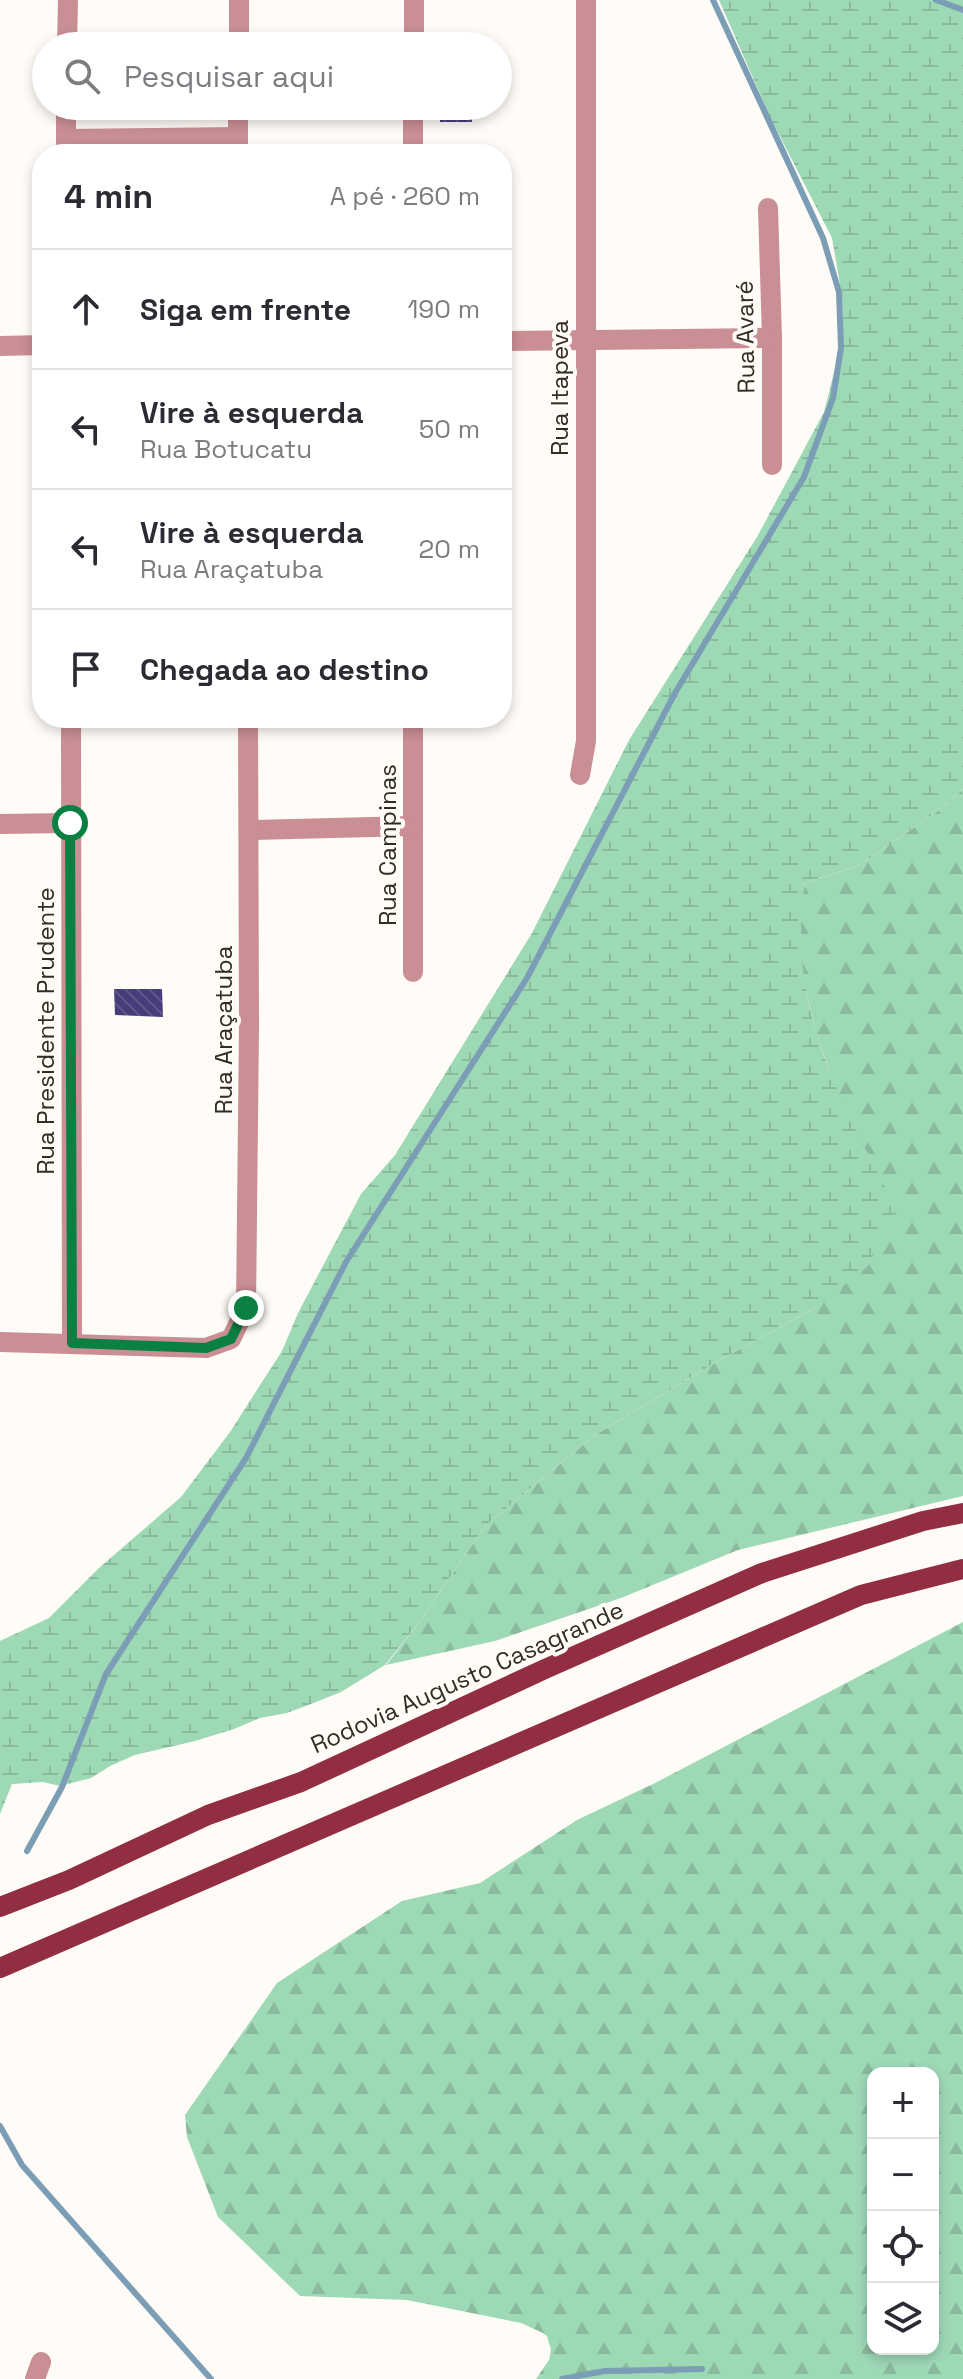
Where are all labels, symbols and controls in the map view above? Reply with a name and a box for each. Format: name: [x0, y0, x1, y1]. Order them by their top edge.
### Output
search box: [32, 32, 512, 120]
icon: search: [60, 54, 104, 98]
text: Pesquisar aqui: [124, 57, 334, 96]
text: 4 min: [64, 175, 153, 218]
text: A pé · 260 m: [330, 179, 480, 213]
street label: Rua Avaré: [729, 280, 761, 394]
icon: ahead: [64, 287, 108, 331]
text: Siga em frente: [140, 290, 351, 329]
text: 190 m: [408, 292, 480, 326]
street label: Rua Itapeva: [544, 320, 575, 456]
text: Vire à esquerda: [140, 393, 364, 432]
icon: left: [64, 407, 108, 451]
text: 50 m: [419, 412, 480, 446]
text: Rua Botucatu: [140, 432, 312, 466]
text: Vire à esquerda: [140, 513, 364, 552]
icon: left: [64, 527, 108, 571]
text: 20 m: [419, 532, 480, 566]
text: Rua Araçatuba: [140, 552, 323, 586]
icon: arrive: [64, 647, 108, 691]
text: Chegada ao destino: [140, 650, 429, 689]
street label: Rua Campinas: [372, 764, 403, 926]
route start: [52, 805, 88, 841]
street label: Rua Presidente Prudente: [30, 887, 61, 1175]
street label: Rua Araçatuba: [208, 945, 239, 1115]
route end: [228, 1290, 264, 1326]
street label: Rodovia Augusto Casagrande: [306, 1594, 628, 1760]
map controls: [867, 2067, 939, 2355]
button: +: [867, 2067, 939, 2139]
button: −: [867, 2139, 939, 2211]
button: locate: [867, 2211, 939, 2283]
button: layers: [867, 2283, 939, 2355]

